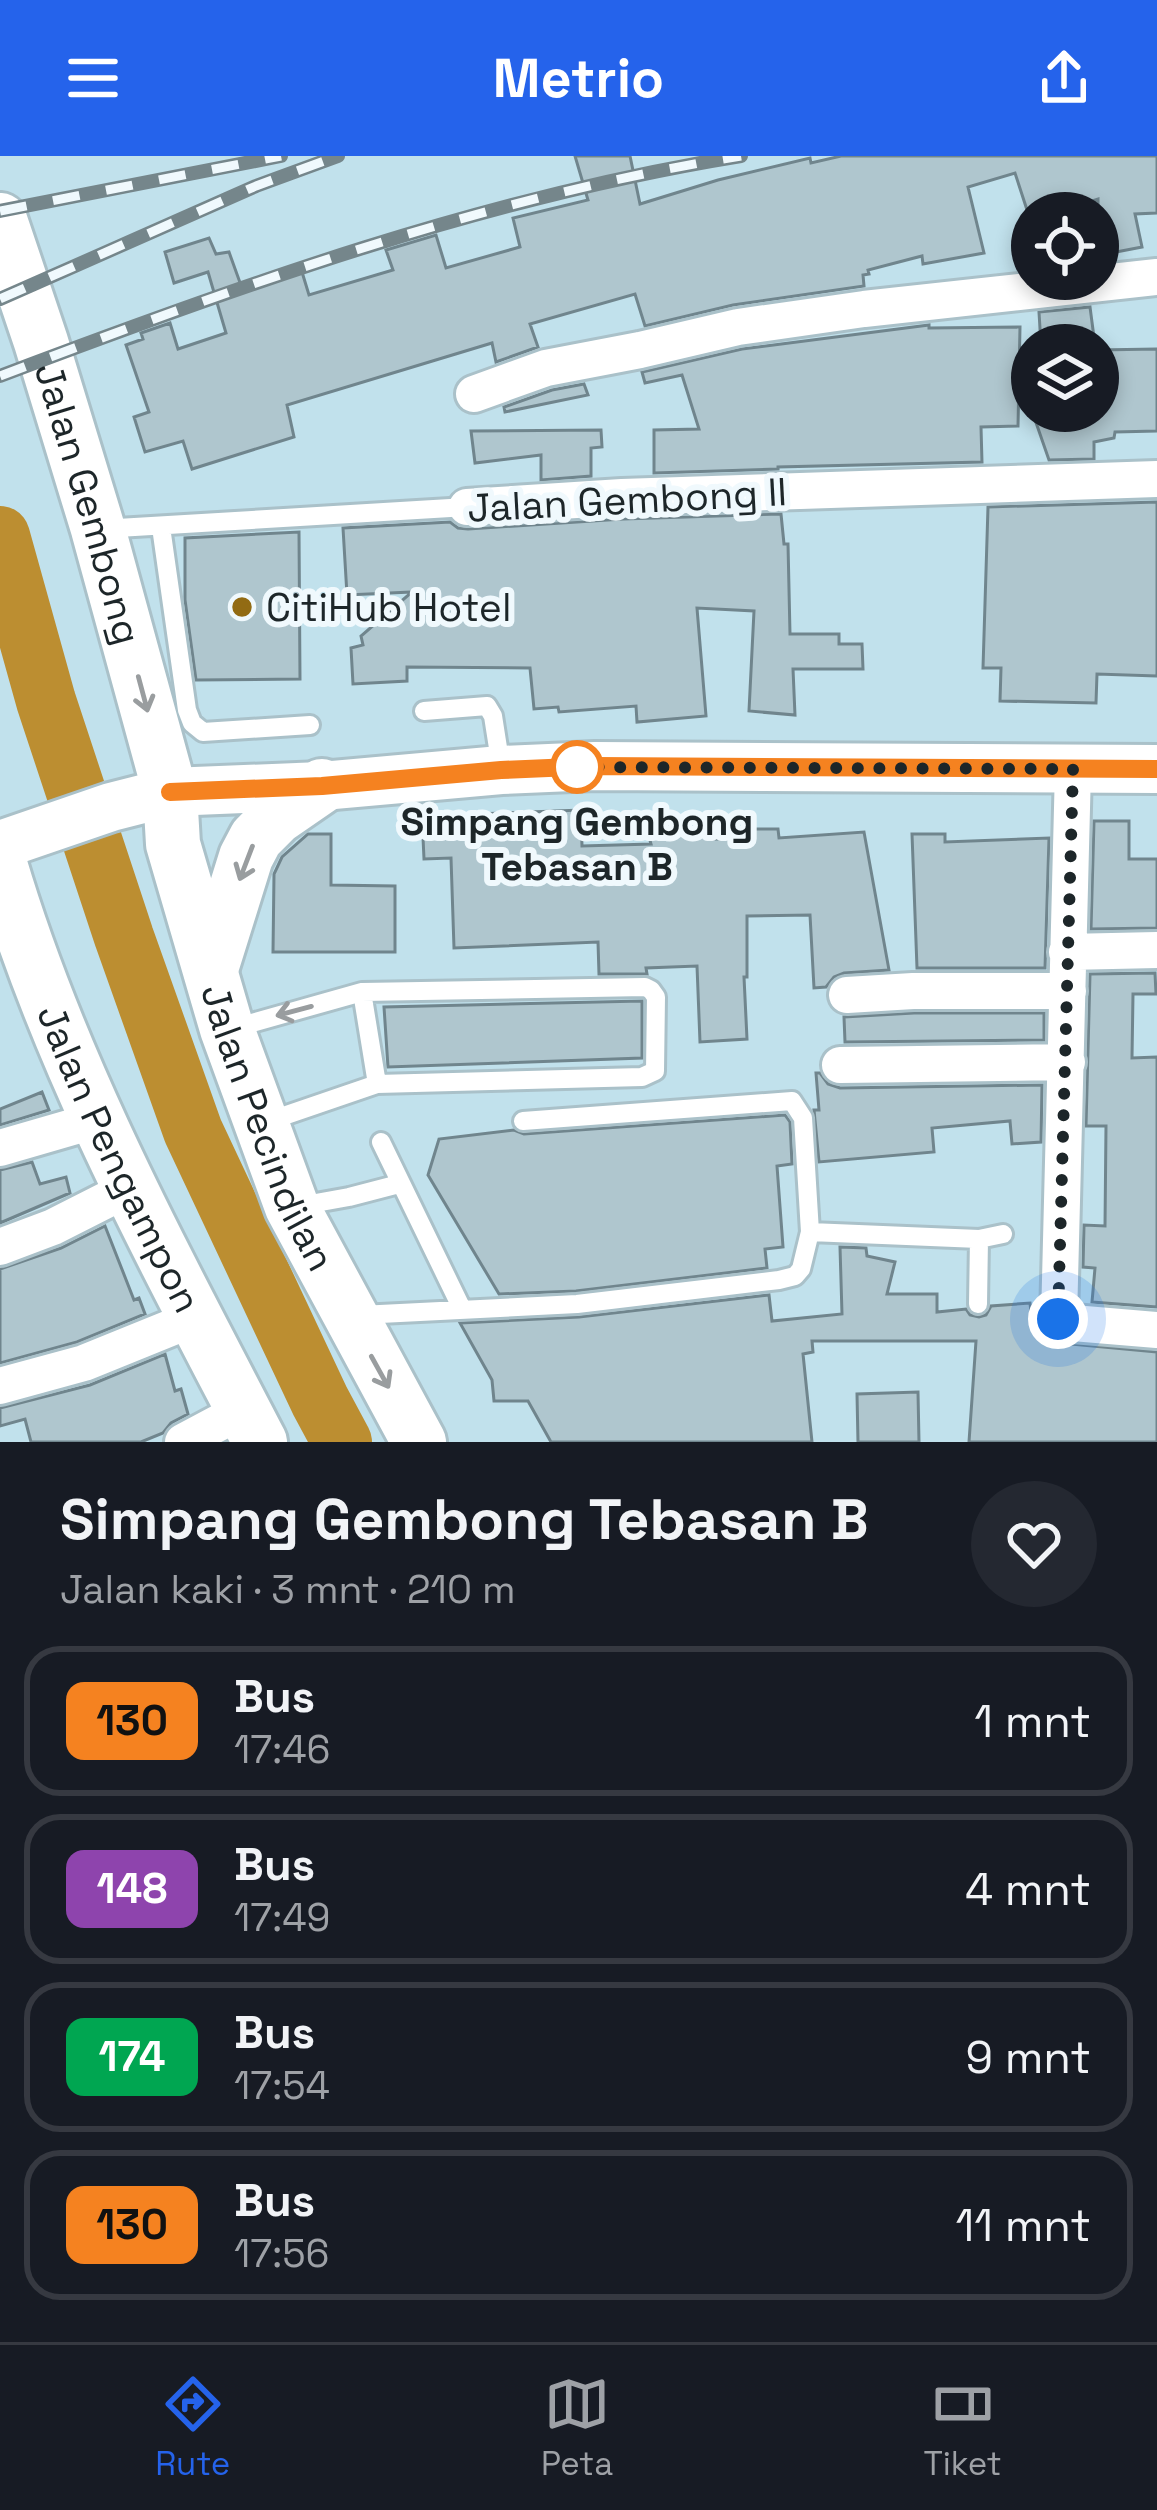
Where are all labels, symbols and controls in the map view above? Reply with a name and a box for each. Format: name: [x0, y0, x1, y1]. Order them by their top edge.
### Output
text: Metrio: [493, 44, 664, 113]
icon: menu: [60, 45, 126, 111]
icon: share: [1031, 45, 1097, 111]
map controls: [1011, 192, 1119, 432]
button: locate: [1011, 192, 1119, 300]
button: layers: [1011, 324, 1119, 432]
street label: Jalan Gembong: [24, 357, 153, 650]
street label: Jalan Gembong II: [466, 467, 788, 533]
place label: CitiHub Hotel: [266, 583, 511, 632]
marker: CitiHub Hotel: [229, 594, 255, 620]
one-way arrow: [133, 674, 155, 712]
marker: Simpang Gembong Tebasan B: [552, 742, 602, 792]
place label: Simpang Gembong Tebasan B: [401, 797, 753, 891]
one-way arrow: [233, 844, 255, 881]
street label: Jalan Pecindilan: [191, 978, 346, 1279]
street label: Jalan Pengampon: [27, 997, 213, 1321]
one-way arrow: [276, 1001, 314, 1023]
your location: [1028, 1289, 1088, 1349]
one-way arrow: [369, 1353, 392, 1388]
button: heart: [971, 1481, 1097, 1607]
text: Simpang Gembong Tebasan B: [60, 1483, 869, 1556]
text: Jalan kaki · 3 mnt · 210 m: [60, 1565, 516, 1614]
text: Bus: [234, 1668, 315, 1725]
text: 1 mnt: [974, 1693, 1091, 1750]
text: 130: [96, 1694, 168, 1747]
text: 17:46: [234, 1725, 330, 1774]
text: Bus: [234, 1836, 315, 1893]
text: 4 mnt: [965, 1861, 1091, 1918]
text: 148: [97, 1862, 167, 1915]
text: 17:49: [234, 1893, 330, 1942]
text: Bus: [234, 2004, 315, 2061]
text: 9 mnt: [966, 2029, 1091, 2086]
text: 174: [98, 2030, 166, 2083]
text: 17:54: [234, 2061, 330, 2110]
text: Bus: [234, 2172, 315, 2229]
text: 11 mnt: [955, 2197, 1091, 2254]
text: 130: [96, 2198, 168, 2251]
text: 17:56: [234, 2229, 329, 2278]
tab: Rute: [155, 2371, 230, 2485]
tab: Peta: [541, 2371, 613, 2485]
tab: Tiket: [924, 2371, 1002, 2485]

